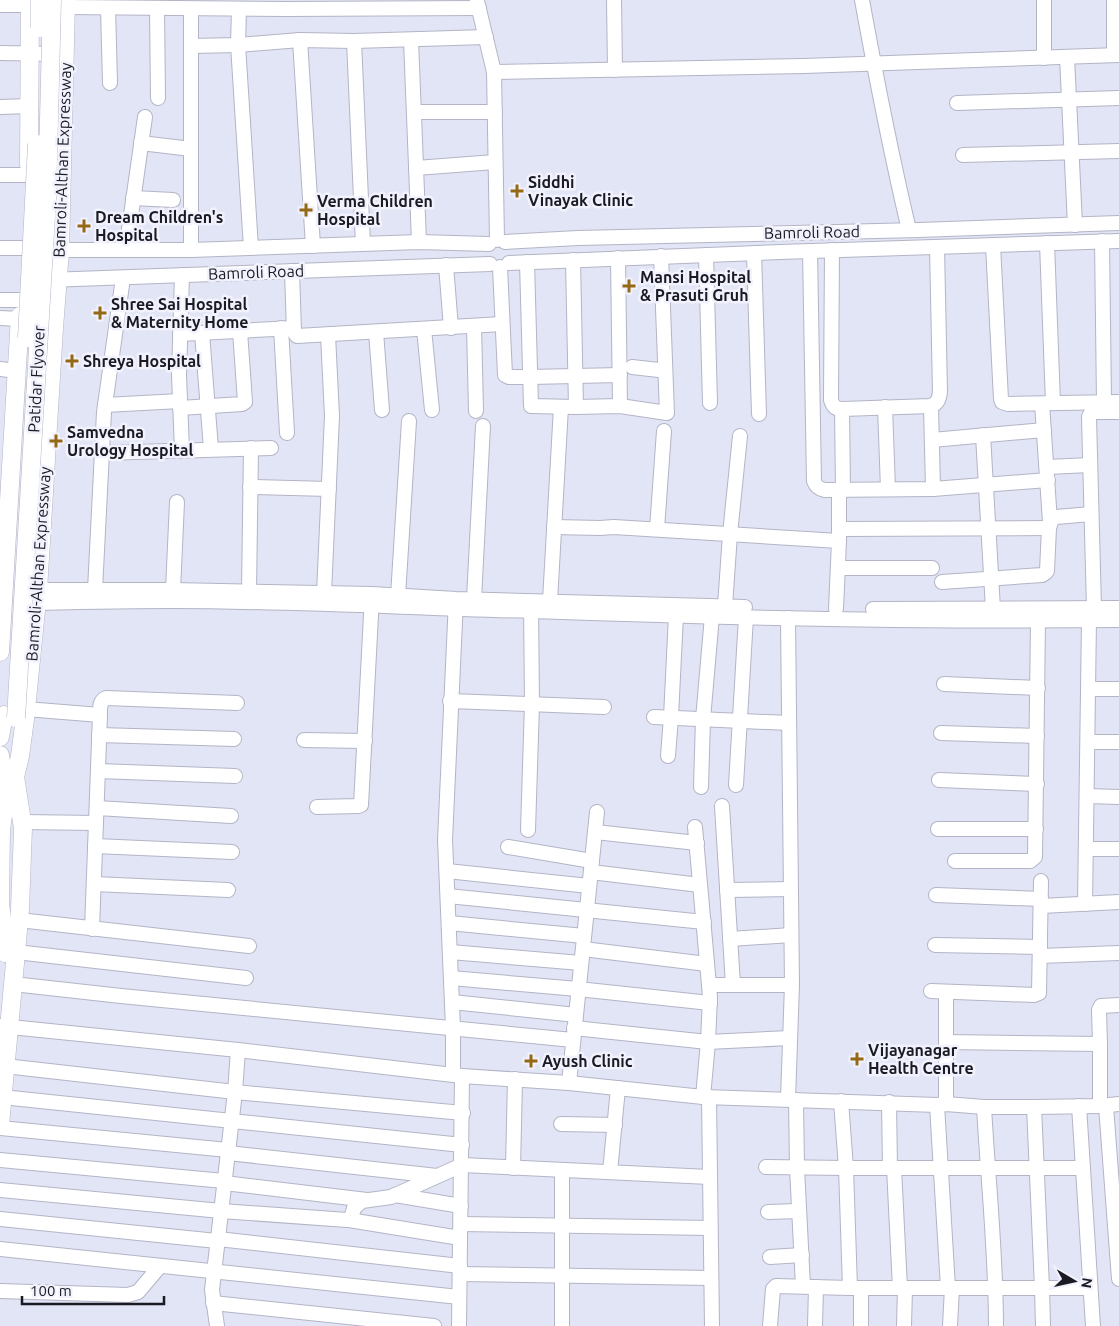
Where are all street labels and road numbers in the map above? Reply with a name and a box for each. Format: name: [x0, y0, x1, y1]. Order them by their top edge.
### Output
street label: Bamroli-Althan Expressway: [50, 62, 74, 258]
street label: Bamroli Road: [764, 222, 860, 242]
street label: Bamroli Road: [208, 261, 304, 283]
street label: Patidar Flyover: [24, 325, 48, 433]
street label: Bamroli-Althan Expressway: [22, 466, 54, 662]

